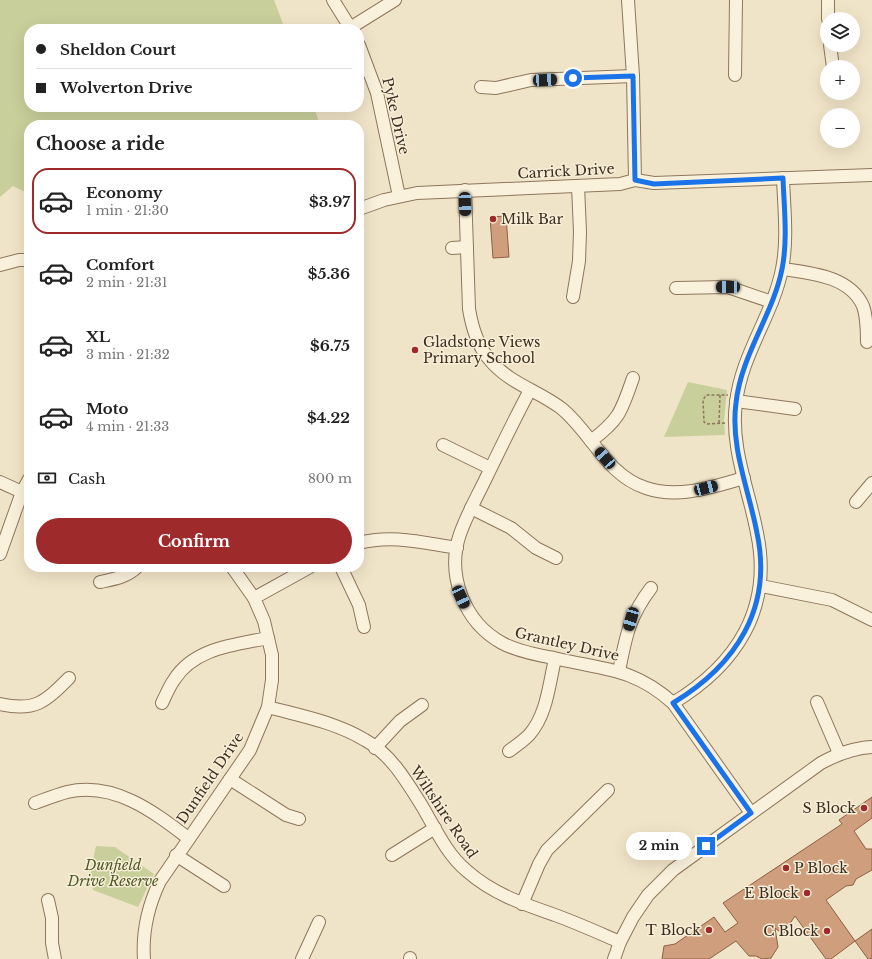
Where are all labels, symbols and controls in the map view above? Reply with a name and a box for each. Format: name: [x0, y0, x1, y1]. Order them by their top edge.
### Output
map controls: [820, 12, 860, 148]
button: layers: [820, 12, 860, 52]
text: Sheldon Court: [60, 40, 176, 59]
button: +: [820, 60, 860, 100]
route start: [564, 69, 582, 87]
car: [533, 73, 557, 87]
street label: Pyke Drive: [378, 76, 414, 156]
text: Wolverton Drive: [60, 78, 192, 97]
button: −: [820, 108, 860, 148]
text: Choose a ride: [36, 133, 165, 155]
street label: Carrick Drive: [517, 159, 615, 183]
icon: car: [38, 183, 74, 219]
text: Economy: [86, 183, 163, 202]
text: $3.97: [309, 192, 350, 211]
car: [459, 192, 471, 216]
text: 1 min · 21:30: [86, 202, 169, 219]
place label: Milk Bar: [501, 210, 564, 228]
marker: Milk Bar: [488, 214, 498, 224]
icon: car: [38, 255, 74, 291]
text: Comfort: [86, 255, 154, 274]
text: $5.36: [308, 264, 350, 283]
text: 2 min · 21:31: [86, 274, 168, 291]
car: [716, 281, 740, 293]
icon: car: [38, 327, 74, 363]
text: XL: [86, 327, 110, 346]
place label: Gladstone Views Primary School: [423, 333, 540, 367]
text: $6.75: [310, 336, 350, 355]
marker: Gladstone Views Primary School: [410, 345, 420, 355]
text: 3 min · 21:32: [86, 346, 170, 363]
icon: car: [38, 399, 74, 435]
text: Moto: [86, 399, 128, 418]
text: $4.22: [307, 408, 350, 427]
text: 4 min · 21:33: [86, 418, 169, 435]
car: [593, 445, 617, 471]
icon: cash: [36, 467, 58, 489]
text: Cash: [68, 469, 105, 488]
text: 800 m: [308, 470, 352, 487]
car: [693, 479, 719, 497]
button: Confirm: [36, 518, 352, 564]
car: [450, 584, 472, 610]
car: [622, 606, 640, 632]
street label: Grantley Drive: [513, 623, 621, 665]
street label: Dunfield Drive: [173, 729, 247, 827]
street label: Wiltshire Road: [406, 762, 482, 862]
place label: S Block: [802, 799, 856, 817]
marker: S Block: [859, 803, 869, 813]
callout: 2 min: [626, 832, 692, 860]
text: 2 min: [639, 837, 679, 854]
route end: [697, 837, 715, 855]
park label: Dunfield Drive Reserve: [67, 856, 159, 890]
place label: P Block: [794, 859, 848, 877]
marker: P Block: [781, 863, 791, 873]
place label: E Block: [744, 884, 799, 902]
marker: E Block: [802, 888, 812, 898]
place label: T Block: [646, 921, 701, 939]
place label: C Block: [763, 922, 819, 940]
marker: T Block: [704, 925, 714, 935]
marker: C Block: [822, 926, 832, 936]

